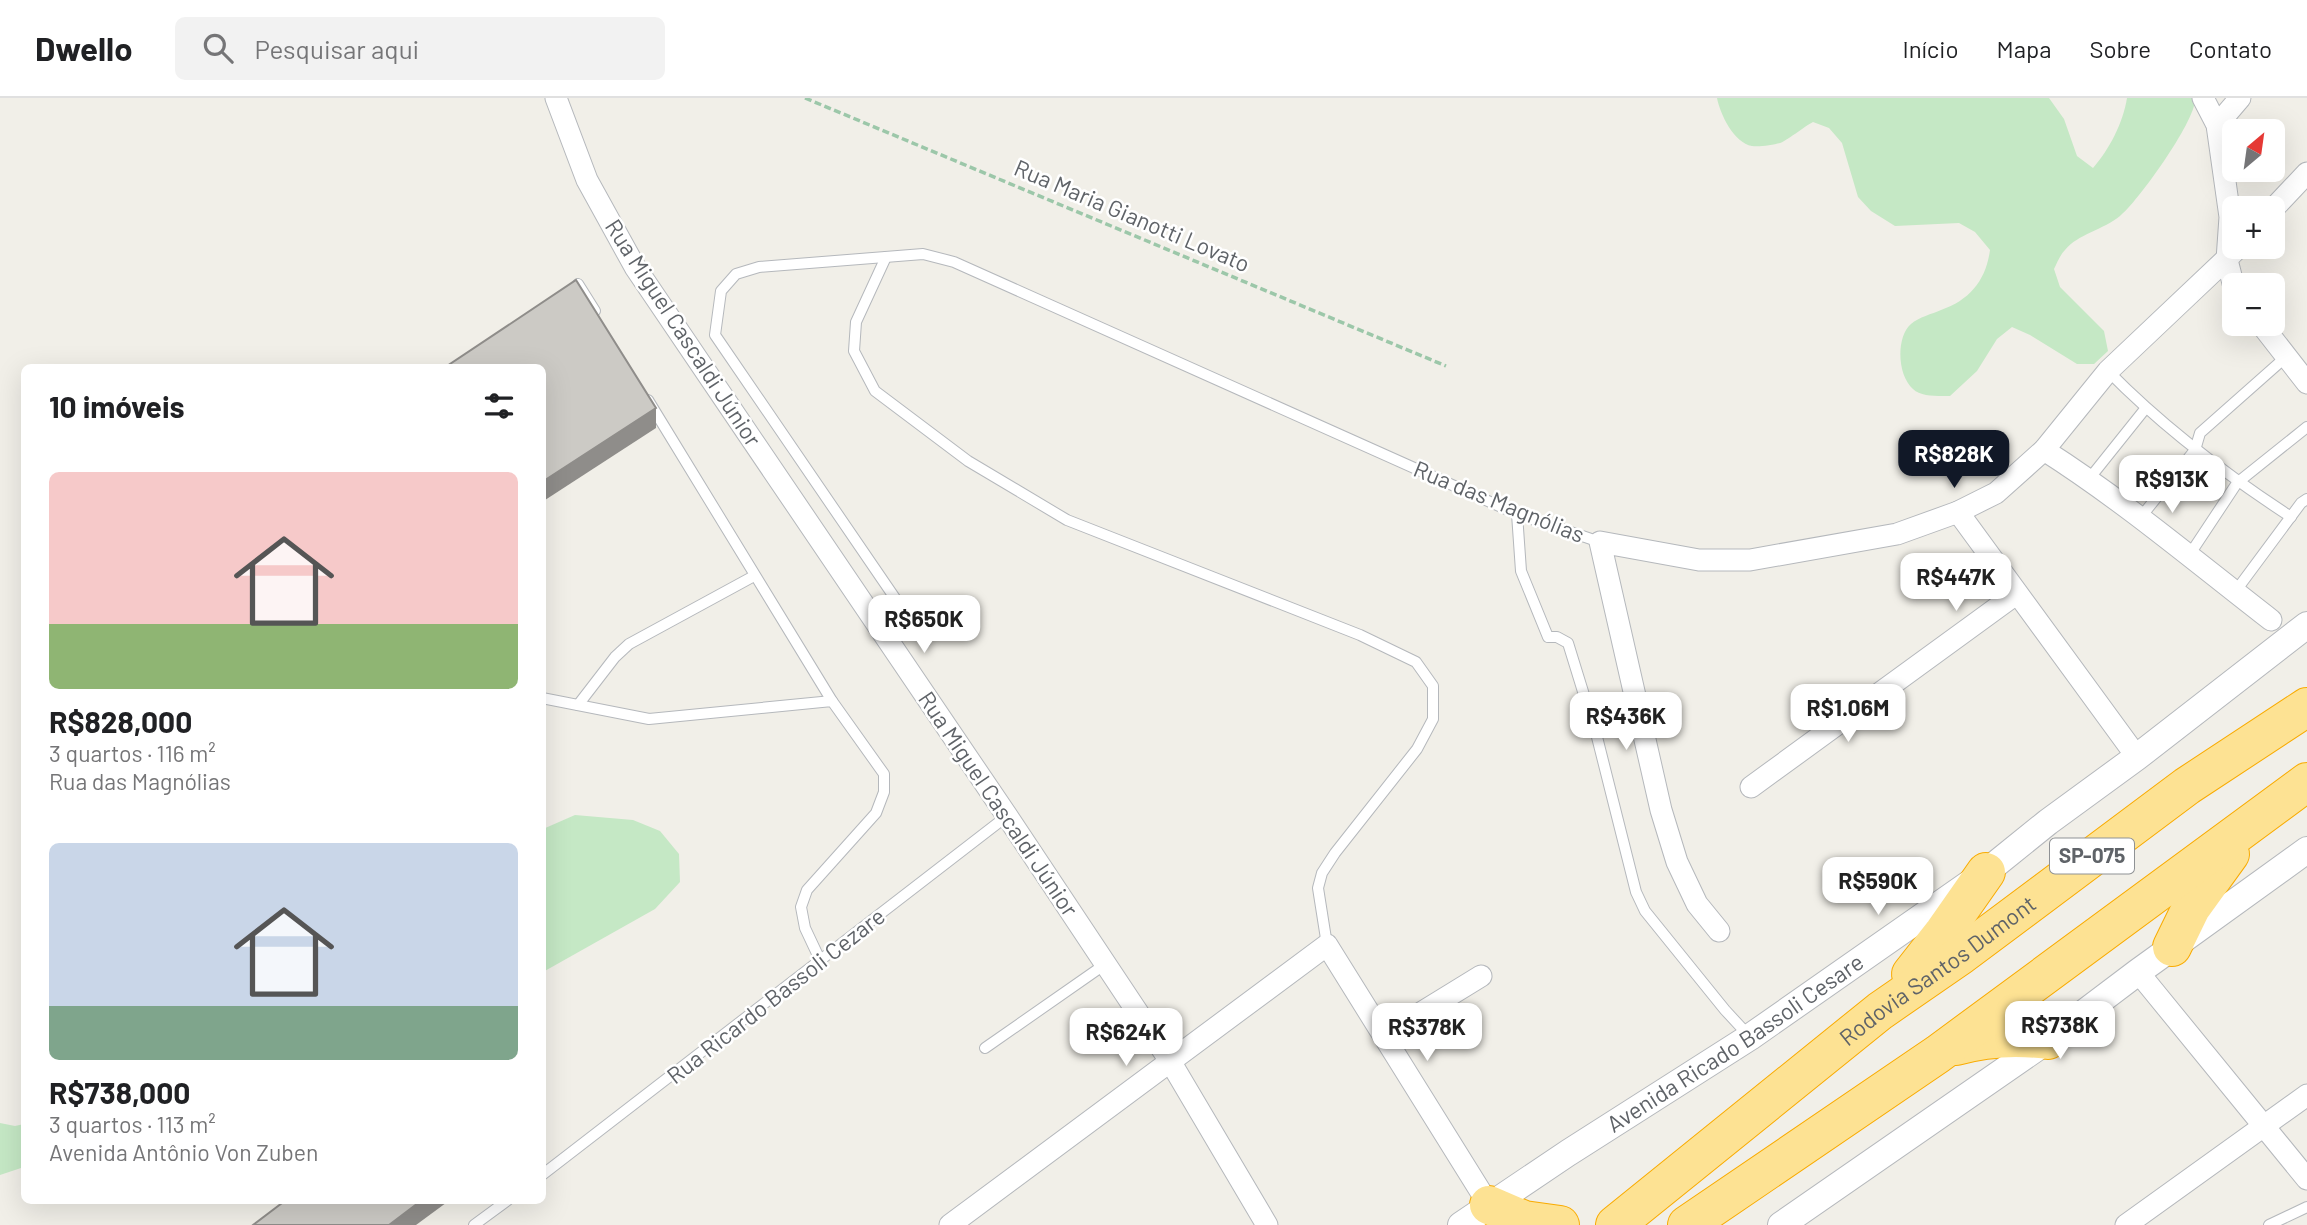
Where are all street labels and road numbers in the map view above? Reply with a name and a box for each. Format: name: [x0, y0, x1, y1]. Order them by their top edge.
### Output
street label: Rua Maria Gianotti Lovato: [1010, 153, 1254, 277]
street label: Rua Miguel Cascaldi Júnior: [600, 214, 768, 452]
street label: Rua das Magnólias: [1410, 454, 1589, 548]
street label: Rua Miguel Cascaldi Júnior: [913, 686, 1085, 922]
road number: SP-075: [2050, 838, 2134, 874]
street label: Rodovia Santos Dumont: [1833, 889, 2041, 1051]
street label: Rua Ricardo Bassoli Cezare: [661, 901, 890, 1089]
street label: Avenida Ricado Bassoli Cesare: [1601, 947, 1868, 1138]

